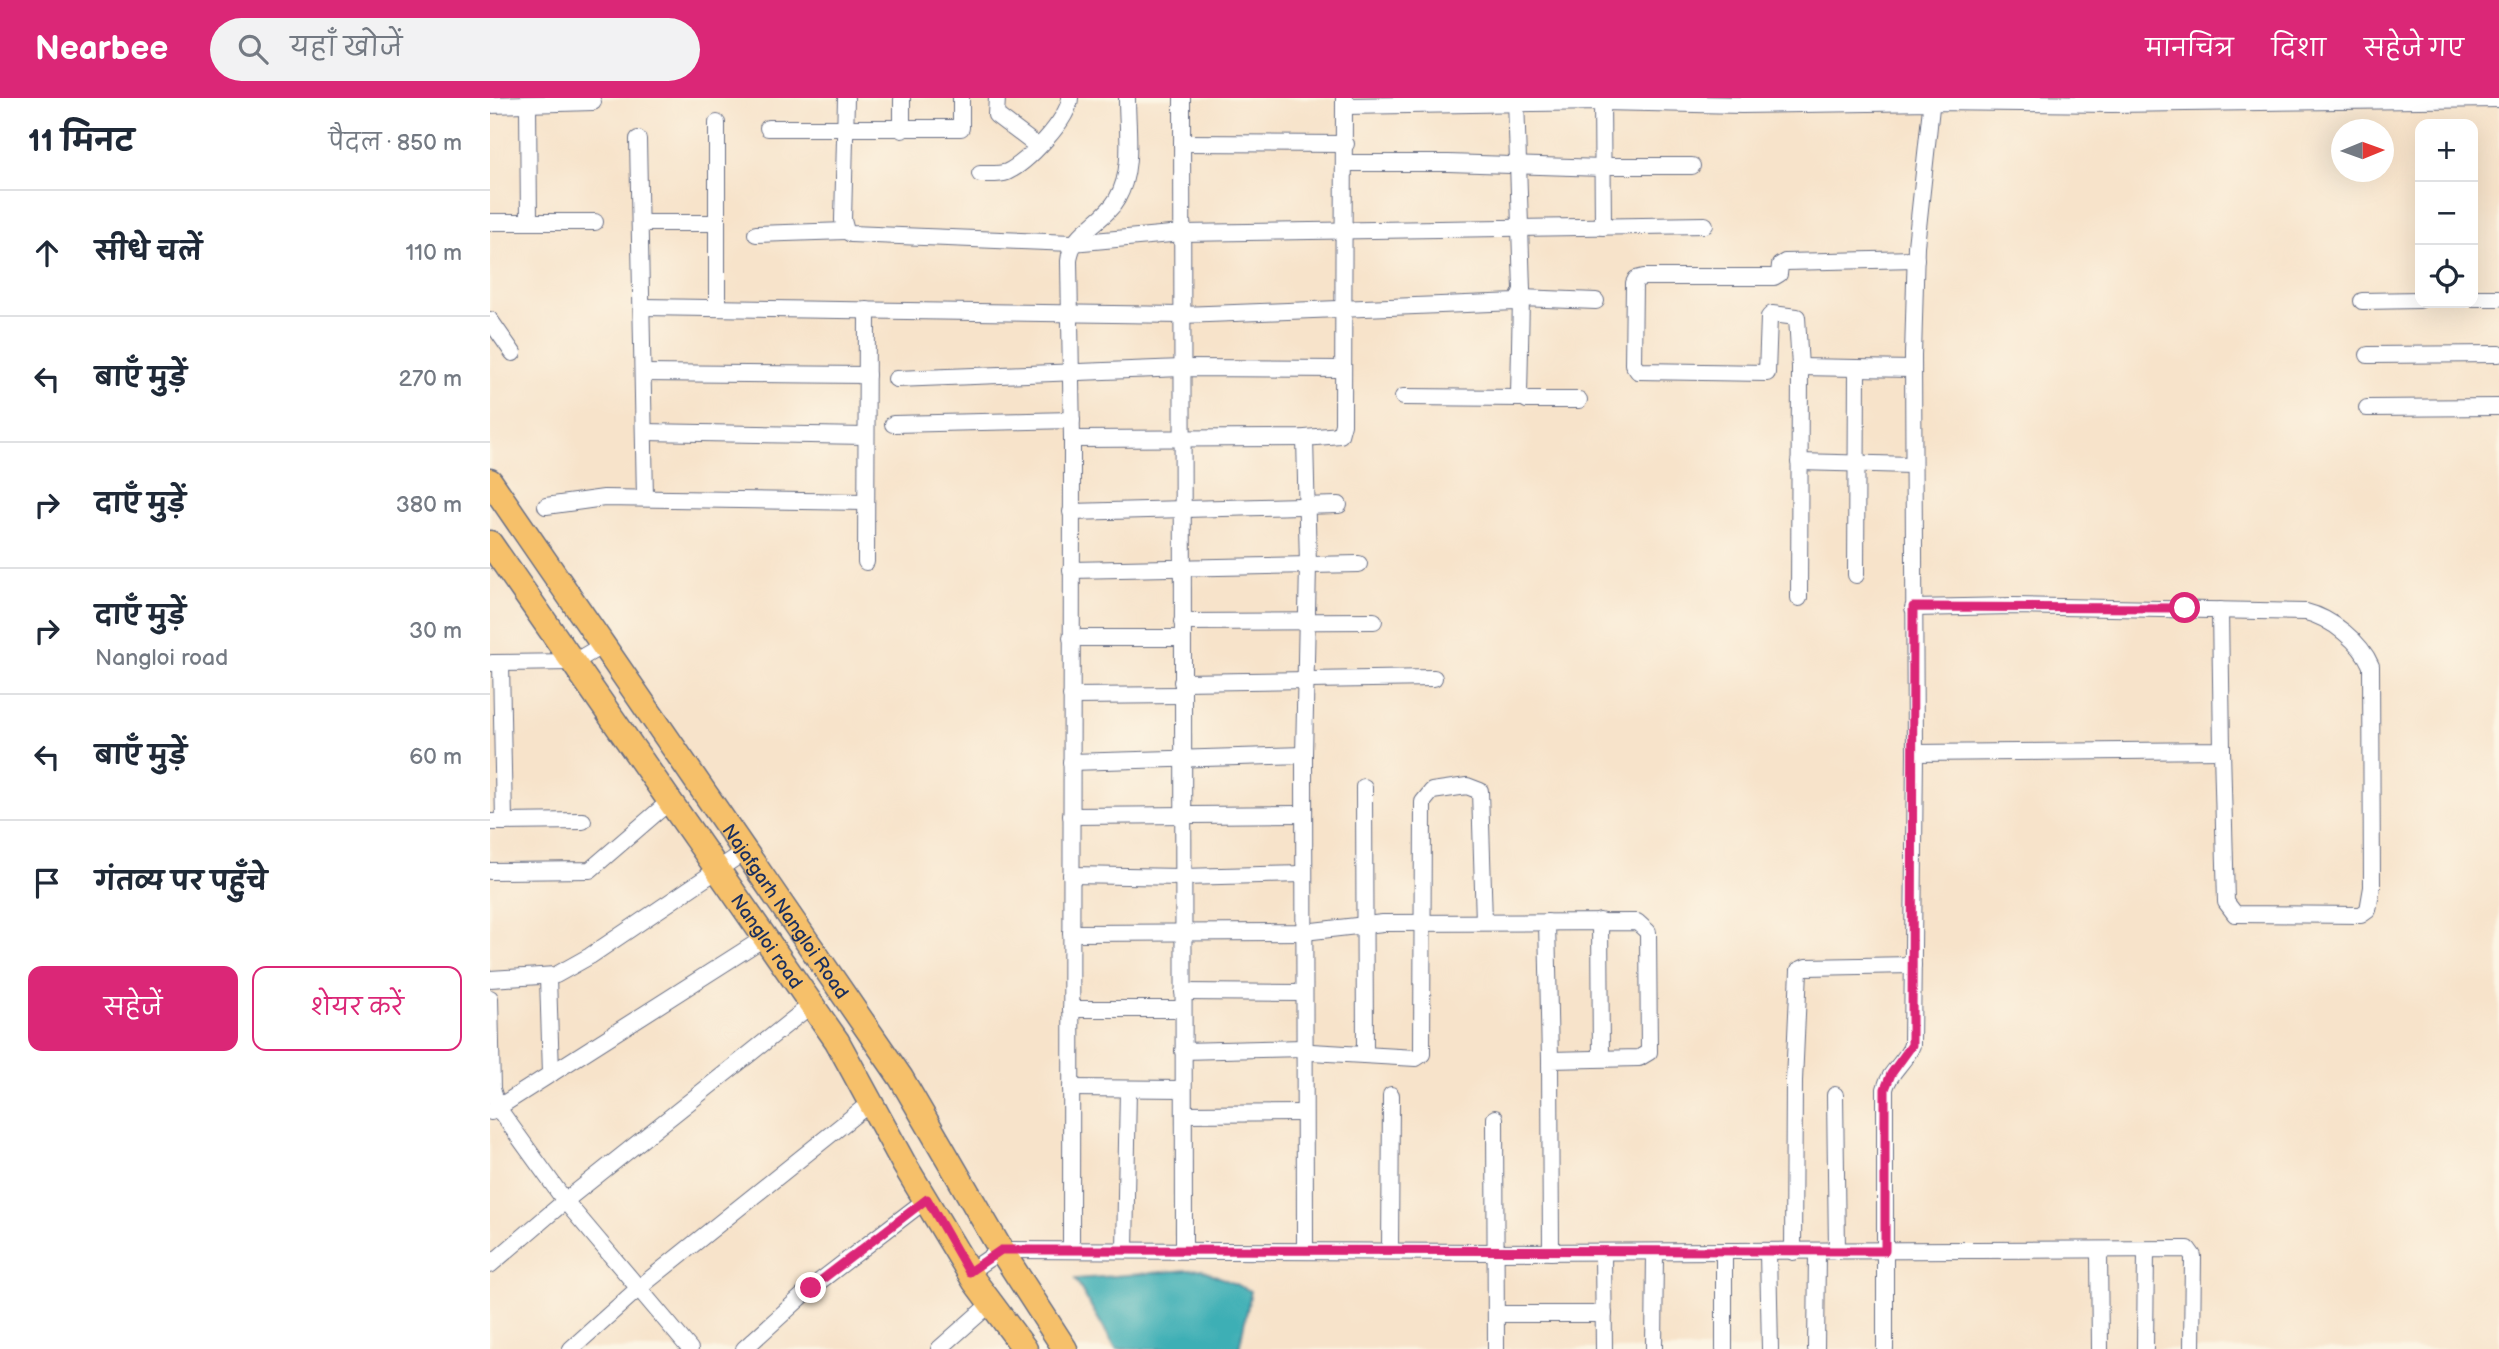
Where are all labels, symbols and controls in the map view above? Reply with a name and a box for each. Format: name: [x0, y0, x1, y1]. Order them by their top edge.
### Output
search box: [210, 18, 700, 81]
text: Nearbee: [35, 29, 168, 69]
icon: search: [234, 30, 272, 68]
text: यहाँ खोजें: [290, 33, 402, 64]
text: मानचित्र: [2146, 34, 2234, 63]
text: दिशा: [2272, 34, 2326, 63]
text: सहेजे गए: [2364, 34, 2464, 63]
north arrow: [2331, 119, 2394, 182]
map controls: [2415, 119, 2478, 308]
button: +: [2415, 119, 2478, 182]
text: 11 मिनट: [28, 124, 134, 160]
text: पैदल · 850 m: [328, 129, 462, 157]
button: −: [2415, 182, 2478, 245]
icon: ahead: [28, 234, 66, 272]
text: सीधे चलें: [95, 237, 202, 268]
text: 110 m: [405, 239, 462, 267]
button: locate: [2415, 245, 2478, 308]
icon: left: [28, 360, 66, 398]
text: बाएँ मुड़ें: [95, 363, 187, 394]
text: 270 m: [398, 365, 462, 393]
icon: right: [28, 486, 66, 524]
text: दाएँ मुड़ें: [95, 489, 186, 520]
text: 380 m: [396, 491, 462, 519]
route start: [2169, 592, 2200, 623]
text: दाएँ मुड़ें: [95, 601, 186, 632]
icon: right: [28, 612, 66, 650]
text: 30 m: [409, 617, 462, 645]
text: Nangloi road: [95, 644, 228, 672]
icon: left: [28, 738, 66, 776]
text: बाएँ मुड़ें: [95, 741, 187, 772]
text: 60 m: [409, 743, 462, 771]
street label: Najafgarh Nangloi Road: [717, 820, 853, 1004]
icon: arrive: [28, 864, 66, 902]
text: गंतव्य पर पहुँचे: [95, 867, 267, 898]
street label: Nangloi road: [725, 890, 807, 994]
button: सहेजें: [28, 966, 238, 1051]
button: शेयर करें: [252, 966, 462, 1051]
route end: [795, 1272, 826, 1303]

